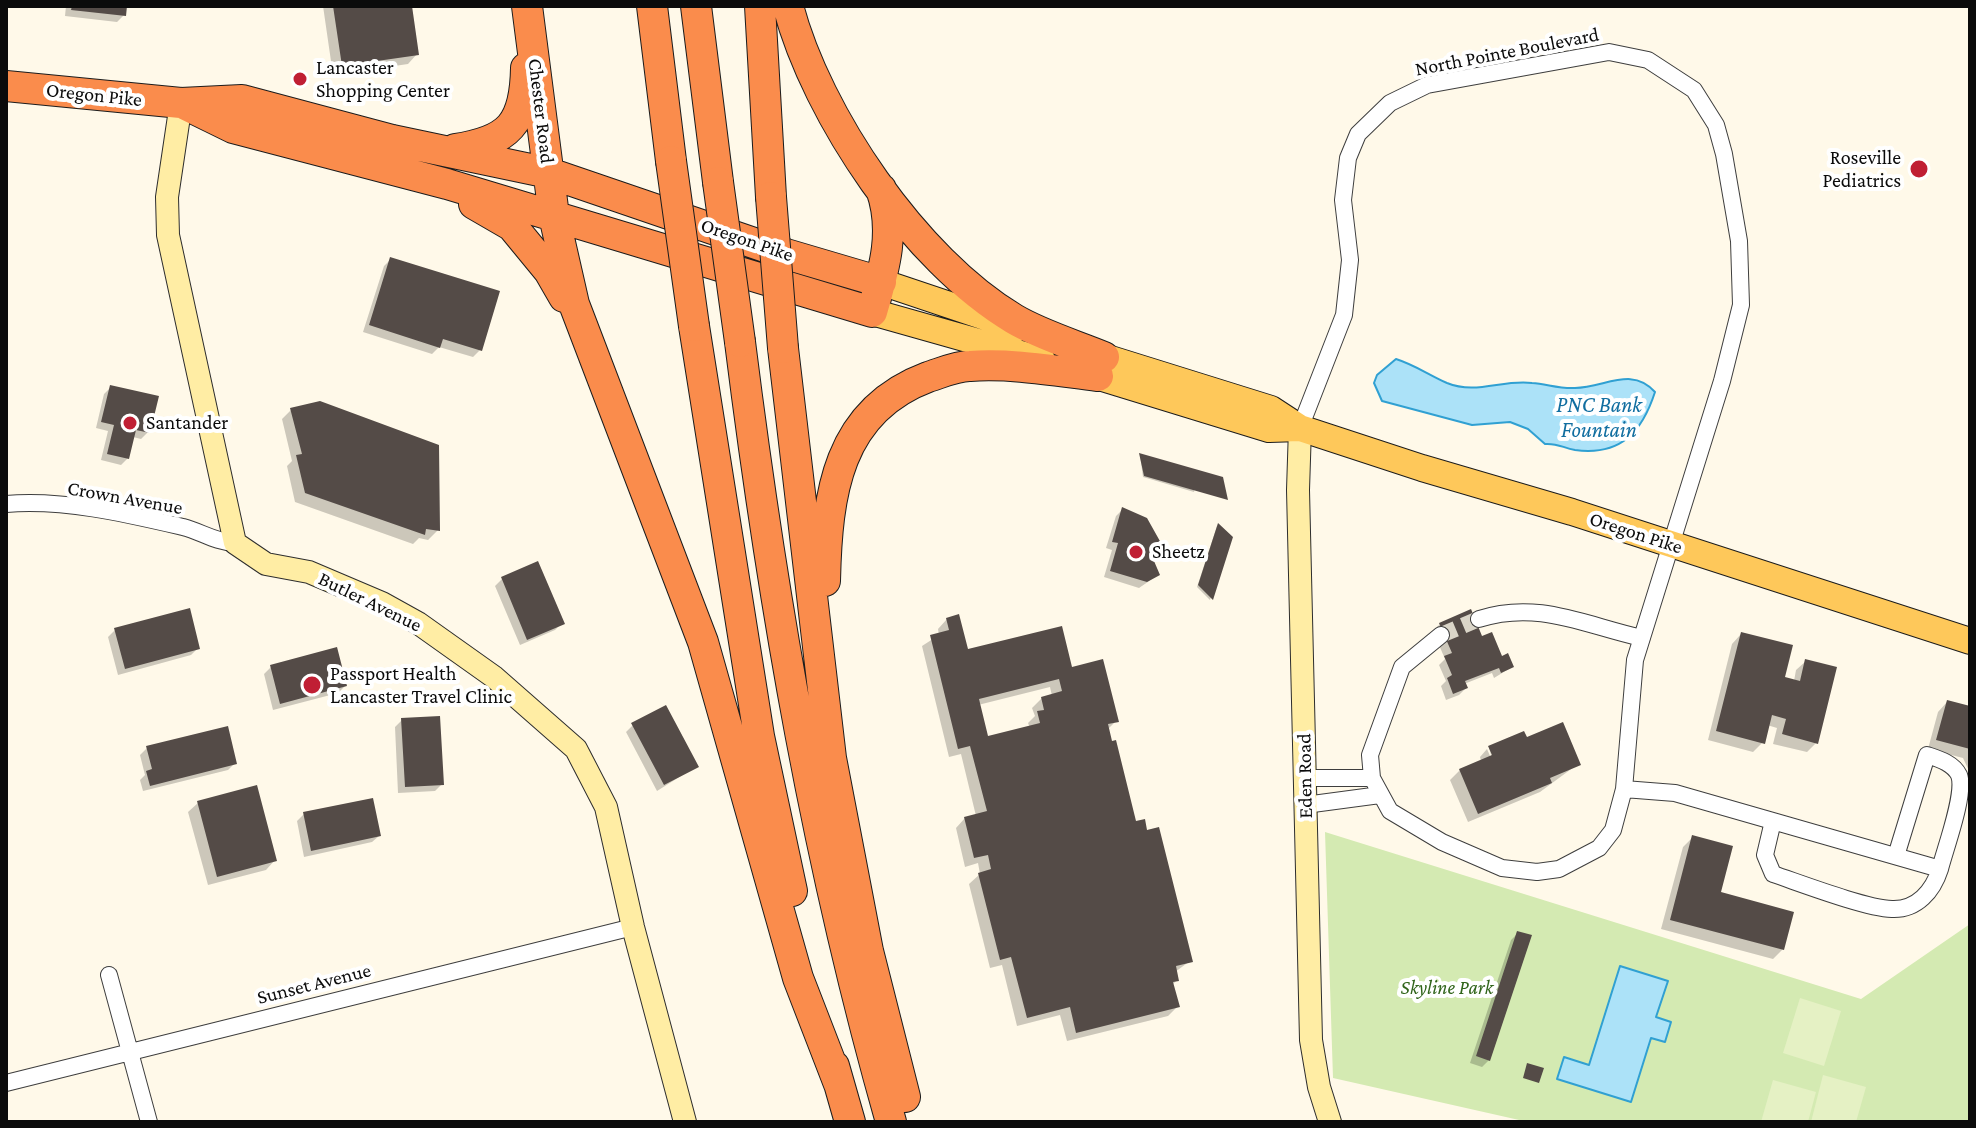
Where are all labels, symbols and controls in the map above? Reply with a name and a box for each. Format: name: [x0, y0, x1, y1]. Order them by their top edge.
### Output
street label: North Pointe Boulevard: [1413, 22, 1601, 82]
place label: Lancaster Shopping Center: [316, 56, 450, 103]
street label: Chester Road: [523, 57, 559, 165]
marker: Lancaster Shopping Center: [291, 70, 309, 88]
street label: Oregon Pike: [45, 78, 143, 112]
place label: Roseville Pediatrics: [1822, 146, 1901, 193]
marker: Roseville Pediatrics: [1908, 158, 1930, 180]
street label: Oregon Pike: [698, 213, 796, 267]
water label: PNC Bank Fountain: [1556, 392, 1642, 444]
place label: Santander: [146, 411, 228, 435]
marker: Santander: [121, 414, 139, 432]
street label: Crown Avenue: [66, 476, 184, 520]
street label: Oregon Pike: [1586, 507, 1686, 559]
place label: Sheetz: [1152, 540, 1205, 564]
marker: Sheetz: [1127, 543, 1145, 561]
street label: Butler Avenue: [314, 567, 426, 637]
place label: Passport Health Lancaster Travel Clinic: [330, 662, 512, 709]
marker: Passport Health Lancaster Travel Clinic: [301, 674, 323, 696]
street label: Eden Road: [1292, 733, 1318, 819]
street label: Sunset Avenue: [255, 958, 373, 1010]
park label: Skyline Park: [1401, 976, 1493, 1000]

